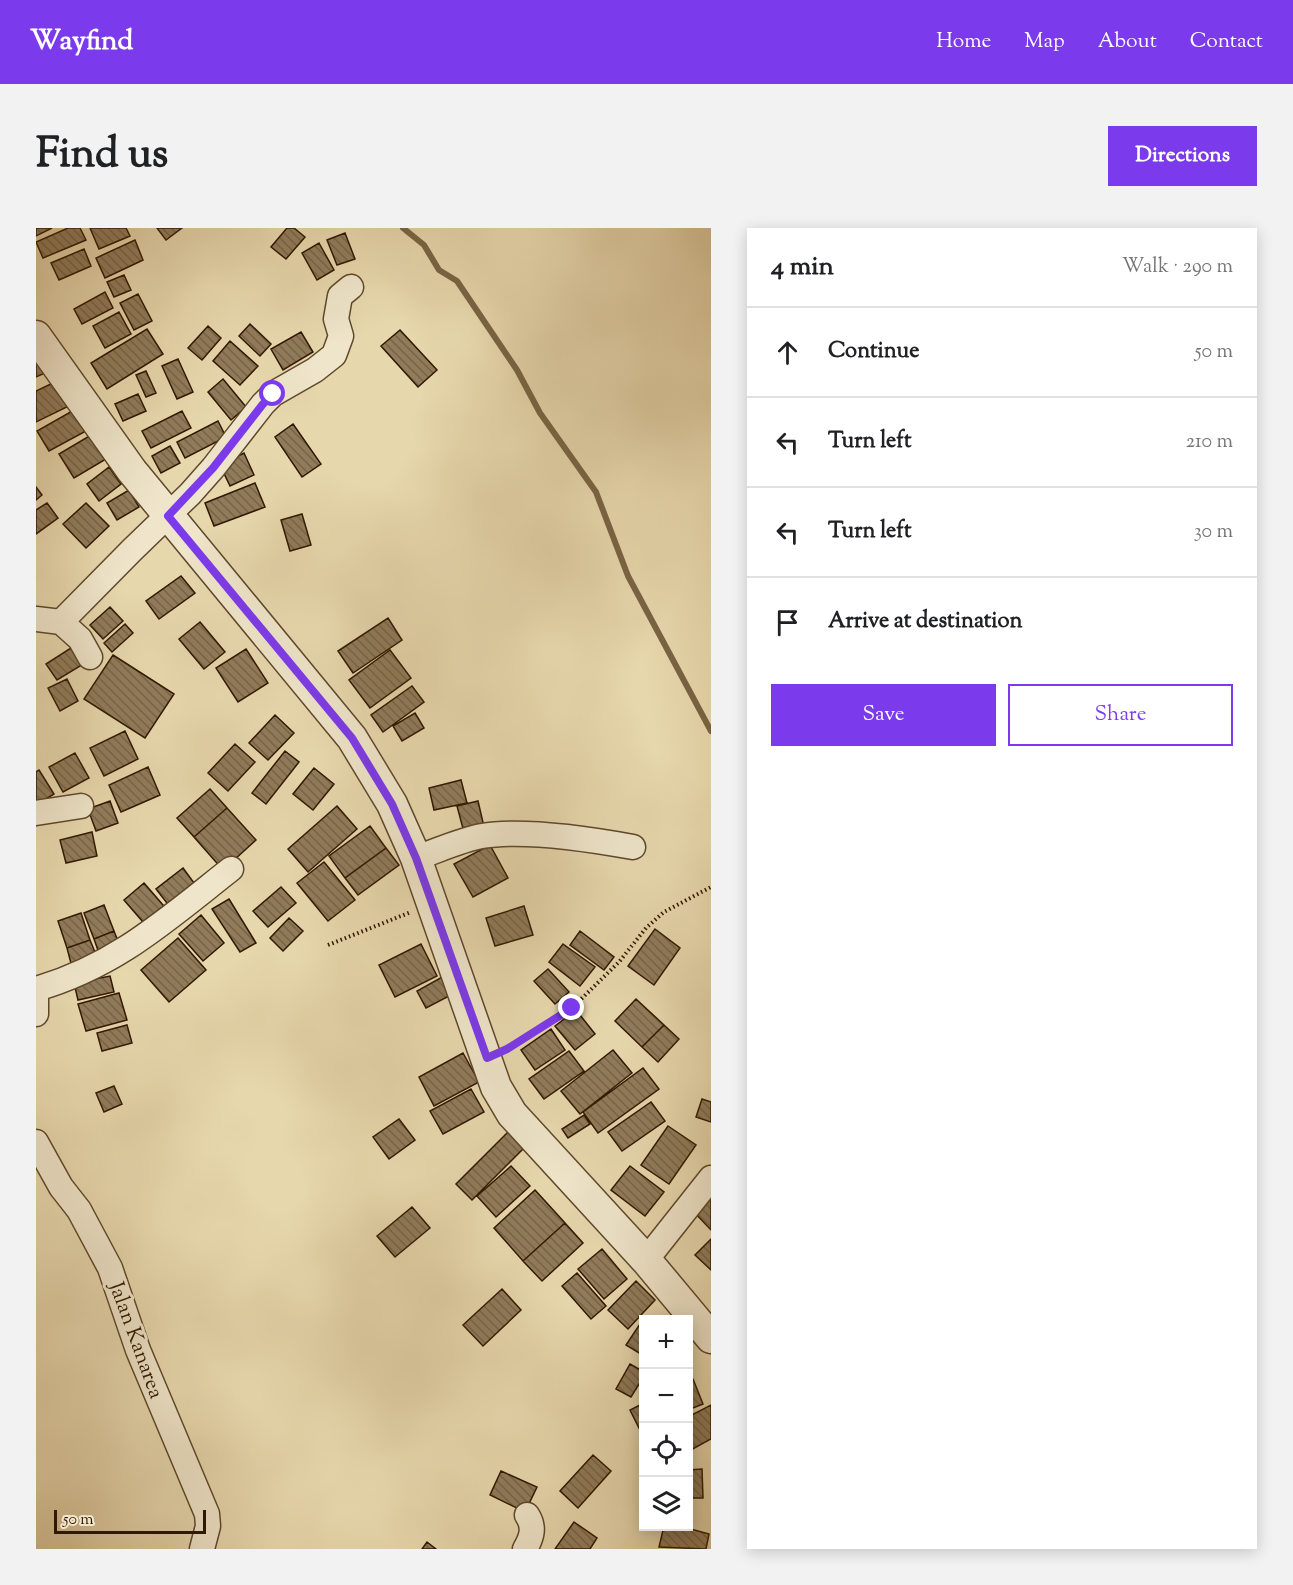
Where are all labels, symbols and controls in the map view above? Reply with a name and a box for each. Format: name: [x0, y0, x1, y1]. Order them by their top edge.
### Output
text: Wayfind: [30, 22, 133, 62]
text: Home: [936, 27, 991, 57]
text: Map: [1024, 27, 1065, 57]
text: About: [1098, 27, 1157, 57]
text: Contact: [1190, 27, 1263, 57]
text: Find us: [36, 126, 168, 186]
button: Directions: [1108, 126, 1257, 186]
text: 4 min: [771, 249, 834, 286]
text: Walk · 290 m: [1122, 253, 1233, 282]
icon: ahead: [771, 336, 804, 369]
text: Continue: [828, 336, 919, 368]
text: 50 m: [1195, 338, 1233, 367]
route start: [259, 380, 285, 406]
icon: left: [771, 426, 804, 459]
text: Turn left: [828, 426, 911, 458]
text: 210 m: [1186, 428, 1233, 457]
icon: left: [771, 516, 804, 549]
text: Turn left: [828, 516, 911, 548]
text: 30 m: [1194, 518, 1233, 547]
icon: arrive: [771, 606, 804, 639]
text: Arrive at destination: [828, 606, 1023, 638]
button: Save: [771, 684, 996, 746]
button: Share: [1008, 684, 1233, 746]
route end: [558, 994, 584, 1020]
street label: Jalan Kanarea: [100, 1277, 170, 1404]
map controls: [639, 1315, 693, 1531]
button: +: [639, 1315, 693, 1369]
button: −: [639, 1369, 693, 1423]
button: locate: [639, 1423, 693, 1477]
button: layers: [639, 1477, 693, 1531]
scale bar: [54, 1507, 206, 1534]
text: 50 m: [63, 1509, 94, 1532]

